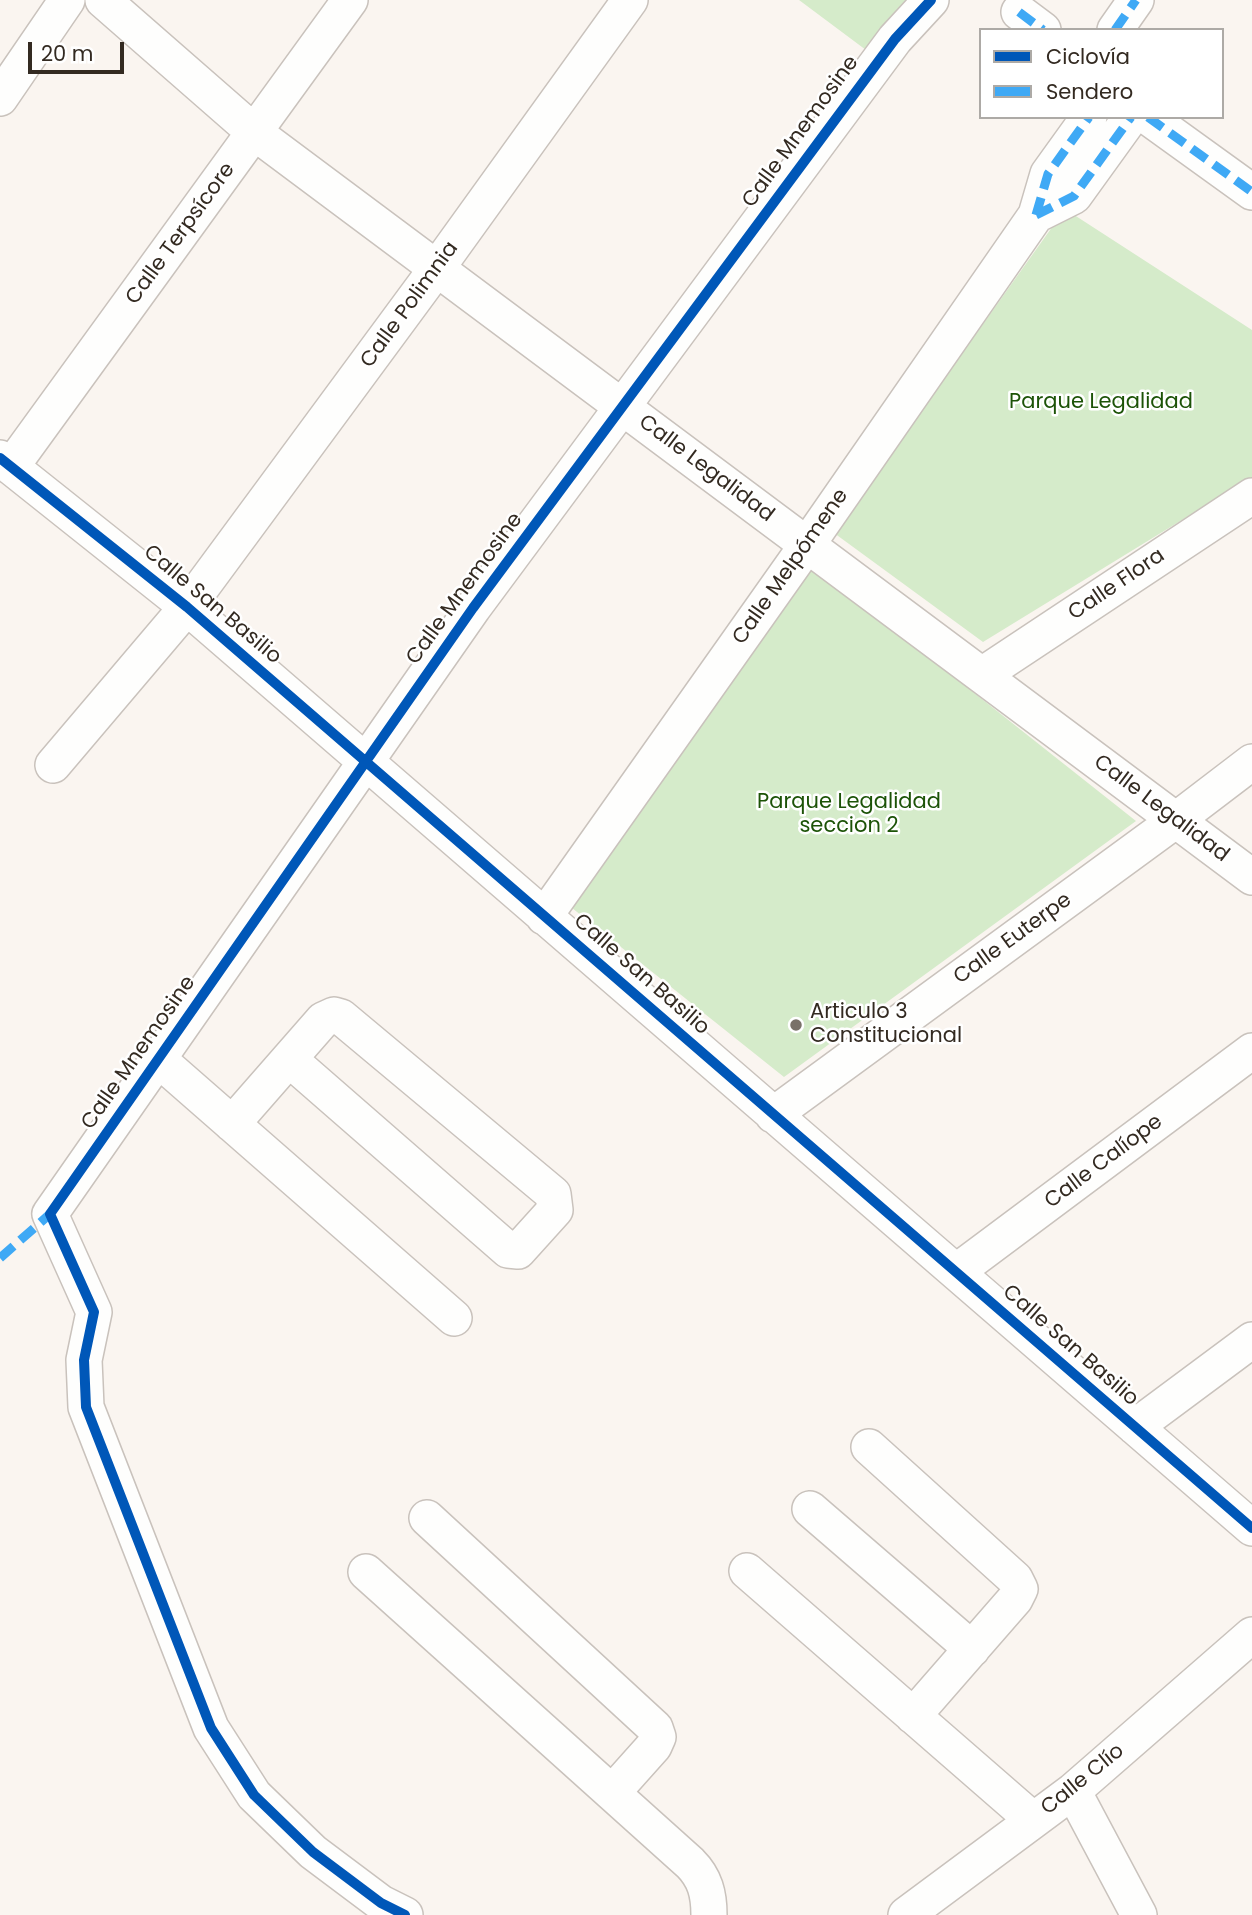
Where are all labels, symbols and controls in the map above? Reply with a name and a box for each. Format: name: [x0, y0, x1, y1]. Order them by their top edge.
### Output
scale bar: [32, 28, 128, 72]
legend: [979, 28, 1224, 119]
text: 20 m: [41, 39, 94, 68]
text: Ciclovía: [1046, 42, 1130, 71]
street label: Calle Mnemosine: [737, 51, 865, 213]
text: Sendero: [1046, 77, 1133, 106]
street label: Calle Terpsícore: [121, 158, 241, 310]
street label: Calle Polimnia: [356, 237, 464, 373]
park label: Parque Legalidad: [1009, 390, 1193, 416]
street label: Calle Legalidad: [633, 410, 779, 528]
street label: Calle Melpómene: [728, 484, 854, 650]
street label: Calle Mnemosine: [401, 508, 529, 670]
street label: Calle San Basilio: [138, 540, 286, 670]
street label: Calle Flora: [1064, 544, 1170, 626]
street label: Calle Legalidad: [1088, 750, 1234, 868]
park label: Parque Legalidad seccion 2: [757, 790, 941, 840]
street label: Calle Euterpe: [949, 888, 1077, 990]
street label: Calle San Basilio: [568, 909, 714, 1041]
street label: Calle Mnemosine: [77, 971, 201, 1135]
place label: Articulo 3 Constitucional: [810, 1000, 962, 1050]
marker: Articulo 3 Constitucional: [788, 1017, 804, 1033]
street label: Calle Calíope: [1040, 1110, 1168, 1214]
street label: Calle San Basilio: [997, 1280, 1143, 1412]
street label: Calle Clío: [1036, 1739, 1130, 1821]

